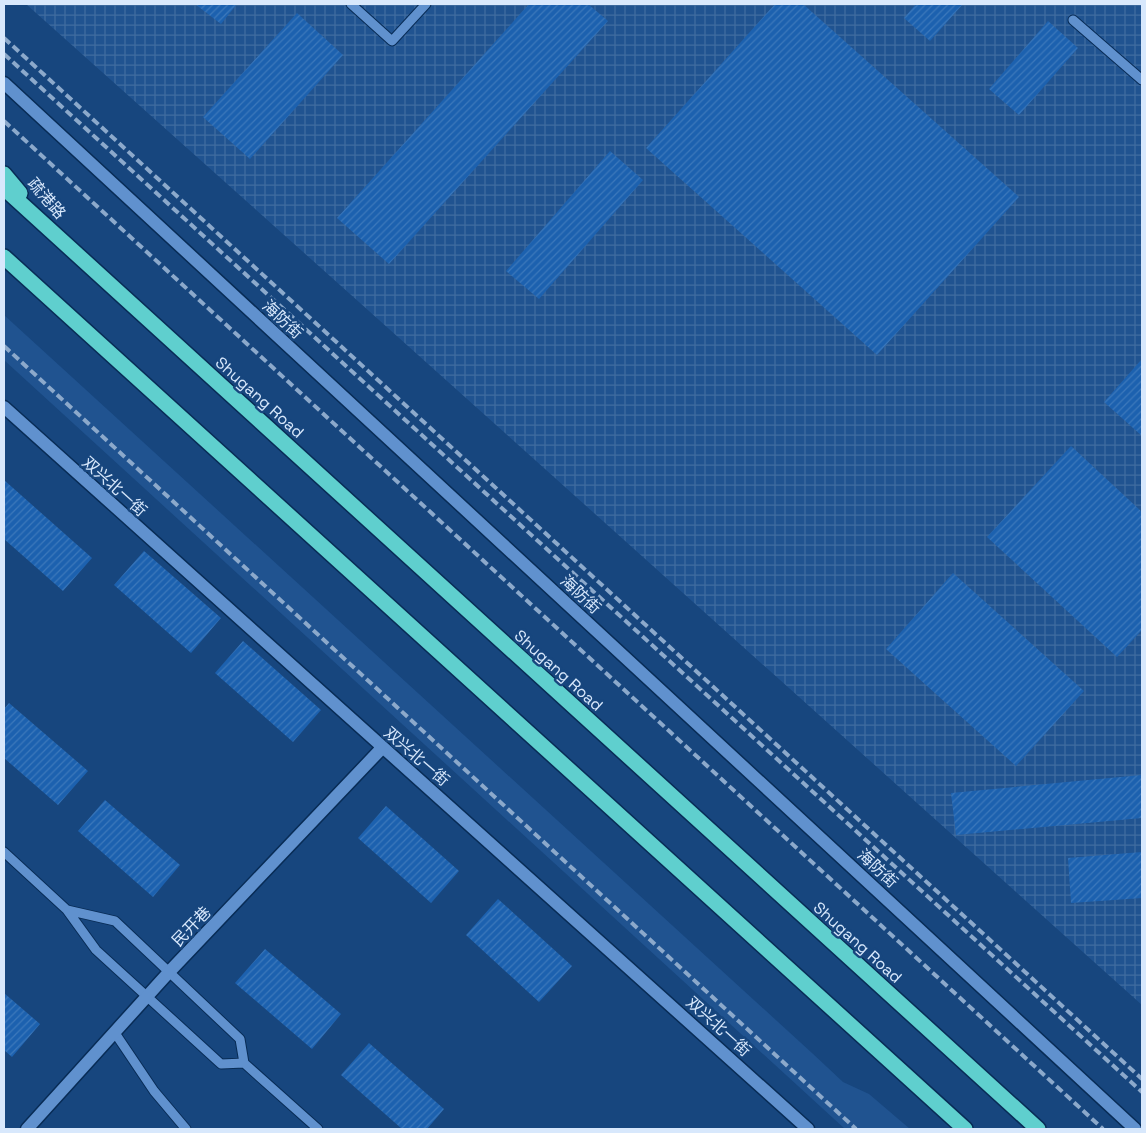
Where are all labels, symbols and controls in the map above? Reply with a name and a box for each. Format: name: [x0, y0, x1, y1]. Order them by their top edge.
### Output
street label: 疏港路: [23, 173, 70, 223]
street label: 海防街: [258, 295, 307, 343]
street label: Shugang Road: [211, 352, 308, 443]
street label: 双兴北一街: [78, 452, 151, 521]
street label: 海防街: [556, 570, 605, 618]
street label: Shugang Road: [510, 625, 607, 716]
street label: 双兴北一街: [380, 722, 454, 791]
street label: 海防街: [853, 844, 902, 892]
street label: Shugang Road: [809, 897, 906, 988]
street label: 民开巷: [167, 902, 216, 951]
street label: 双兴北一街: [682, 992, 755, 1061]

